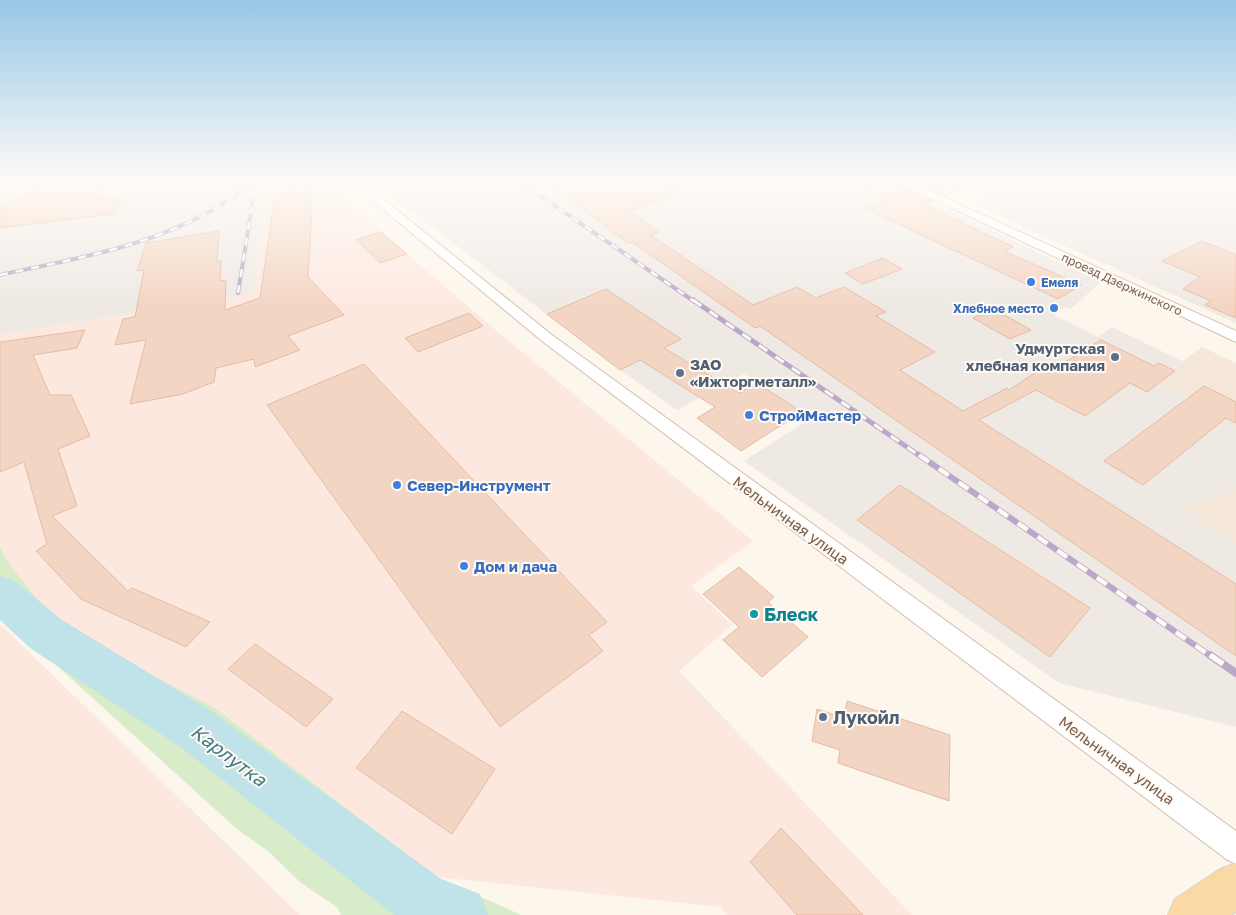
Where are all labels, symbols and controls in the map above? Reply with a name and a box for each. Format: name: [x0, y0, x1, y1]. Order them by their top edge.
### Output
street label: проезд Дзержинского: [1059, 249, 1185, 319]
place label: Емеля: [1041, 275, 1078, 290]
marker: Емеля: [1025, 276, 1037, 288]
place label: Хлебное место: [953, 301, 1044, 316]
marker: Хлебное место: [1048, 302, 1060, 314]
place label: Удмуртская хлебная компания: [966, 339, 1105, 374]
marker: Удмуртская хлебная компания: [1109, 351, 1121, 363]
place label: ЗАО «Ижторгметалл»: [690, 355, 816, 390]
marker: ЗАО «Ижторгметалл»: [674, 367, 686, 379]
place label: СтройМастер: [759, 406, 861, 424]
marker: СтройМастер: [743, 409, 755, 421]
street label: Мельничная улица: [730, 472, 852, 568]
place label: Север-Инструмент: [407, 476, 551, 494]
marker: Север-Инструмент: [391, 479, 403, 491]
place label: Дом и дача: [474, 557, 557, 575]
marker: Дом и дача: [458, 560, 470, 572]
place label: Блеск: [764, 603, 819, 625]
marker: Блеск: [748, 608, 760, 620]
place label: Лукойл: [833, 706, 900, 728]
marker: Лукойл: [817, 711, 829, 723]
street label: Мельничная улица: [1056, 712, 1178, 808]
water label: Карлутка: [187, 719, 272, 791]

